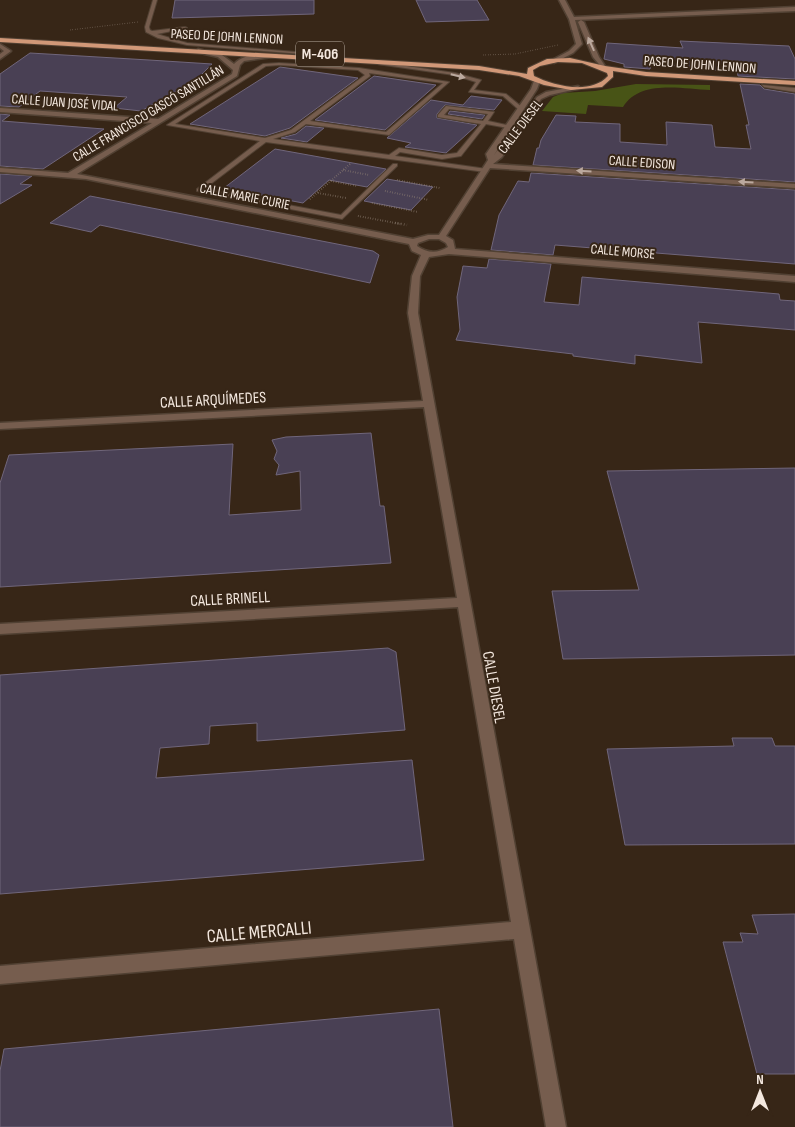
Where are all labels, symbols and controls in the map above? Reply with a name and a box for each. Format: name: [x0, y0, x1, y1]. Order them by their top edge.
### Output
street label: PASEO DE JOHN LENNON: [170, 25, 284, 48]
one-way arrow: [586, 37, 594, 51]
road number: M-406: [296, 42, 344, 66]
street label: PASEO DE JOHN LENNON: [643, 52, 757, 77]
street label: CALLE FRANCISCO GASCÓ SANTILLÁN: [69, 61, 227, 165]
one-way arrow: [450, 72, 465, 80]
street label: CALLE JUAN JOSÉ VIDAL: [11, 90, 119, 115]
street label: CALLE DIESEL: [494, 96, 546, 157]
street label: CALLE EDISON: [608, 152, 676, 173]
one-way arrow: [576, 167, 592, 175]
one-way arrow: [738, 178, 754, 186]
street label: CALLE MARIE CURIE: [198, 179, 292, 214]
street label: CALLE MORSE: [590, 240, 656, 263]
street label: CALLE ARQUÍMEDES: [160, 388, 267, 413]
street label: CALLE BRINELL: [190, 588, 271, 611]
street label: CALLE DIESEL: [478, 650, 509, 725]
street label: CALLE MERCALLI: [206, 916, 313, 949]
north arrow: [735, 1067, 785, 1117]
text: N: [756, 1071, 764, 1088]

